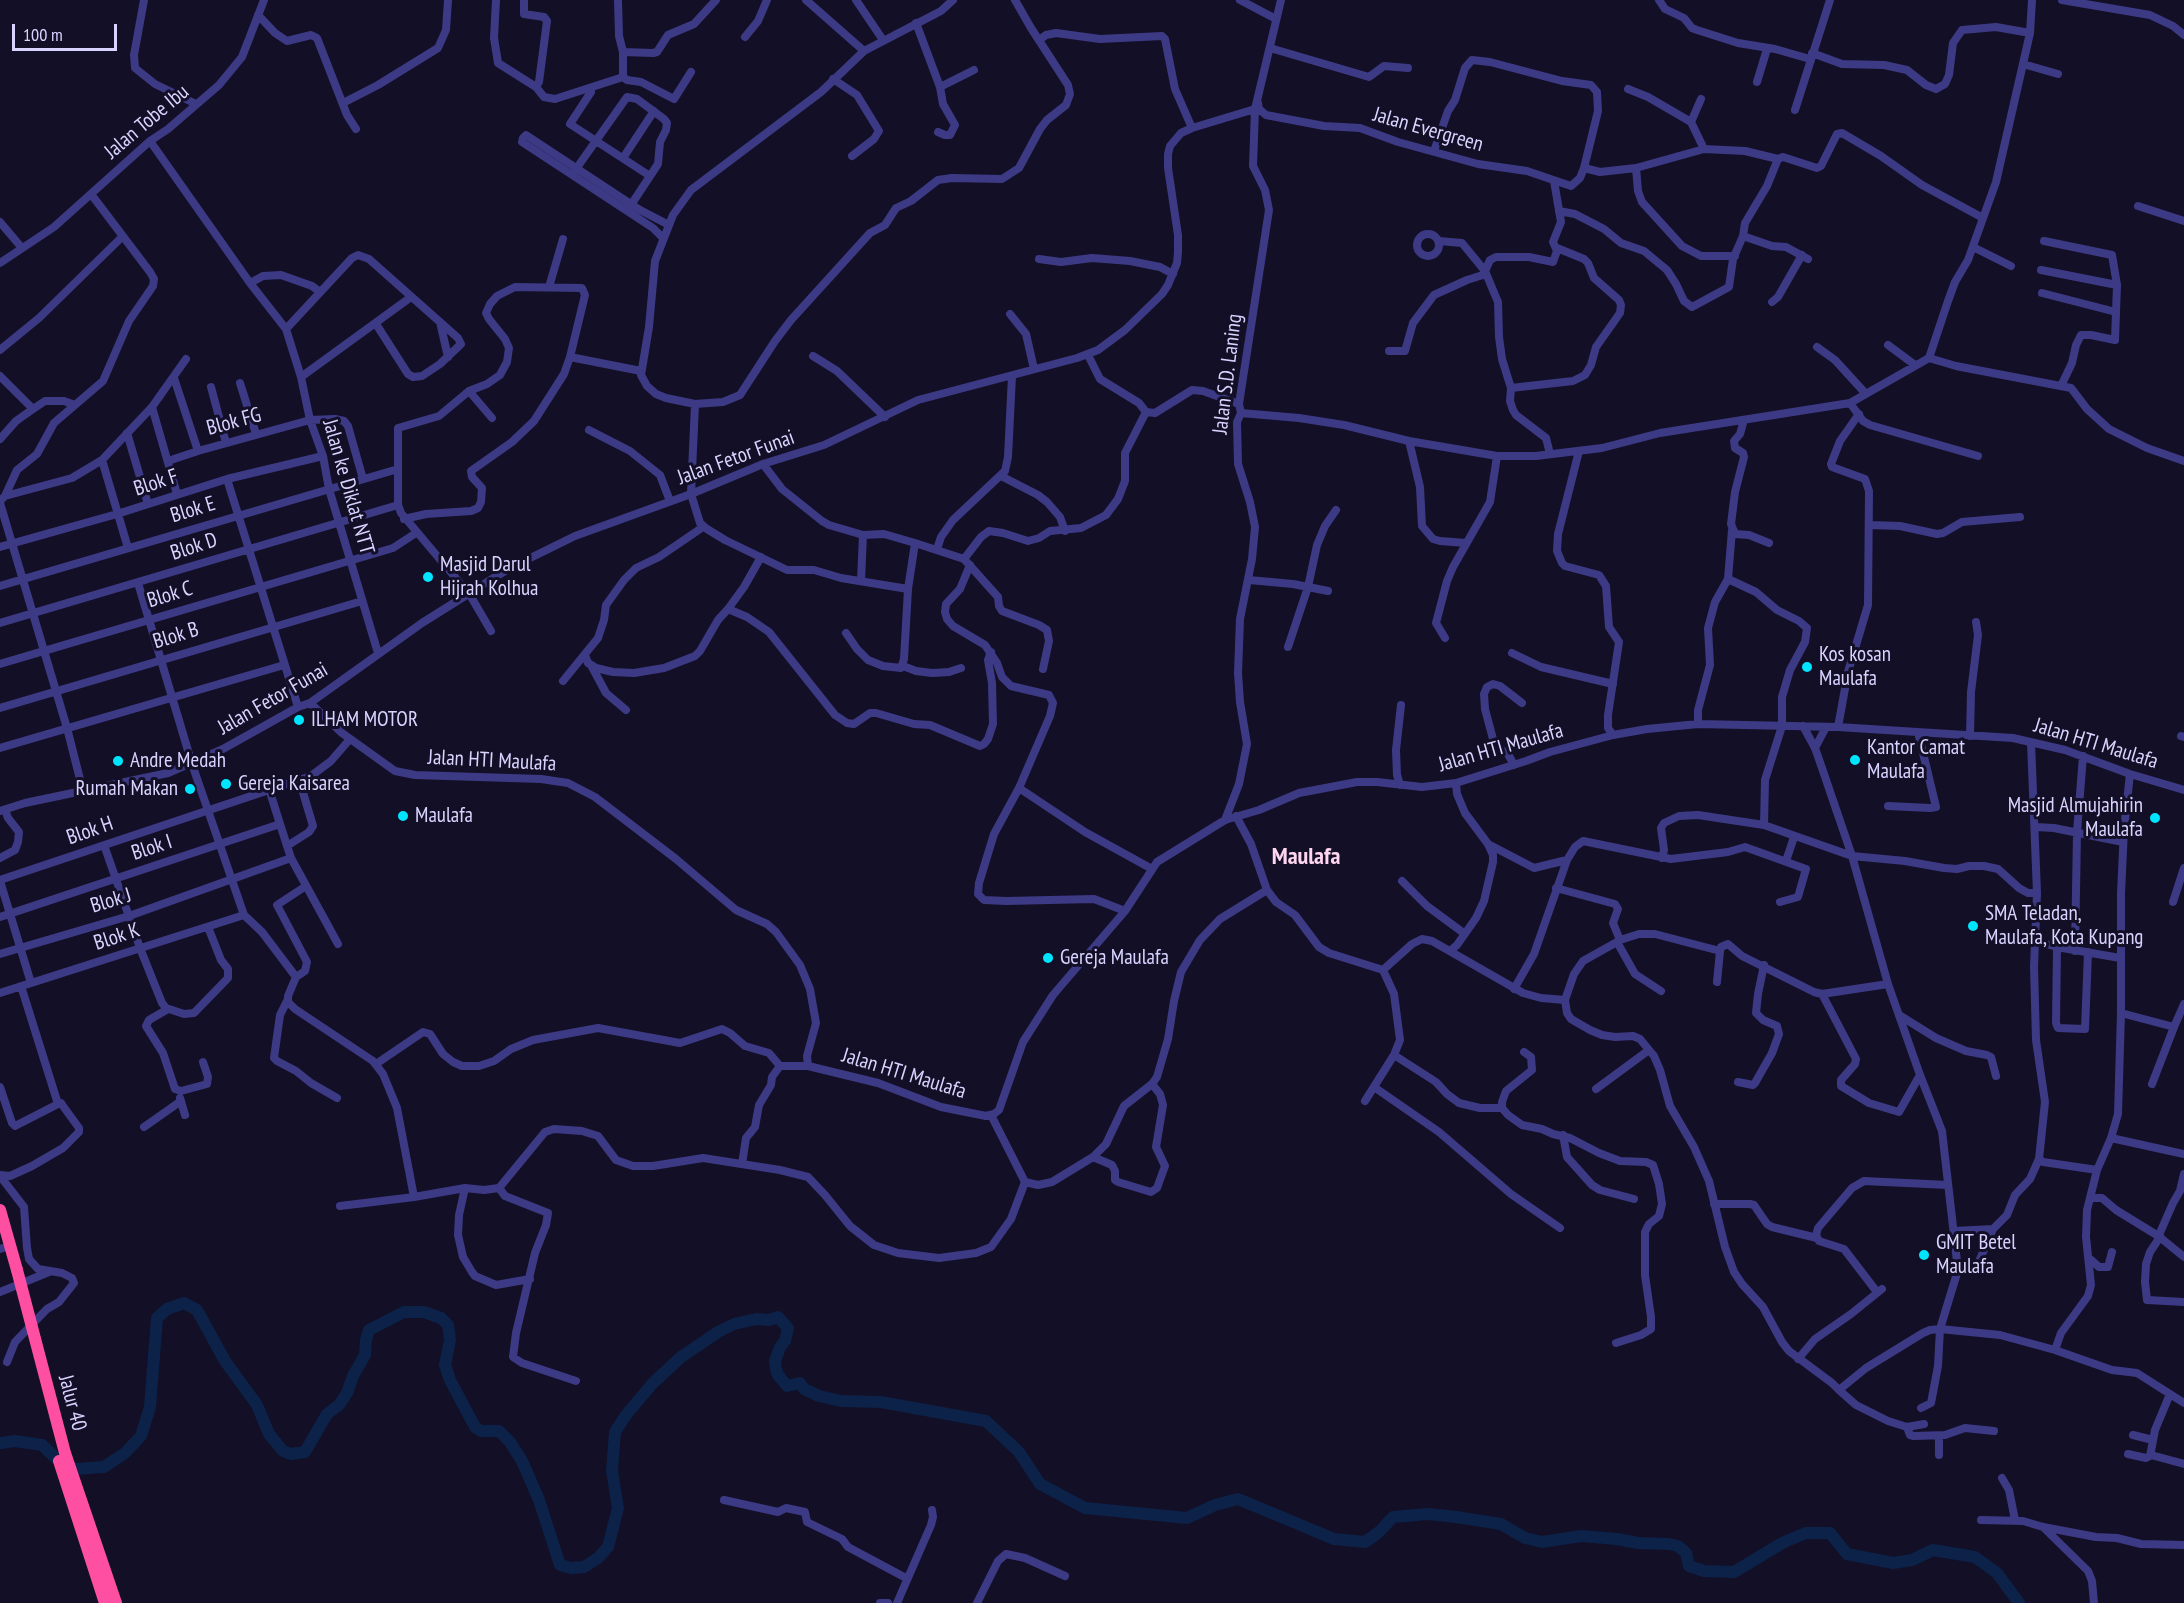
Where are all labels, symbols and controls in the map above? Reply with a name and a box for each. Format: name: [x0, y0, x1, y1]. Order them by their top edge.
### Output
scale bar: [15, 12, 120, 50]
text: 100 m: [23, 23, 63, 46]
street label: Jalan Tobe Ibu: [100, 80, 194, 164]
street label: Jalan Evergreen: [1370, 102, 1486, 158]
street label: Jalan S.D. Laning: [1208, 313, 1248, 435]
street label: Blok FG: [204, 403, 264, 441]
street label: Jalan ke Diklat NTT: [317, 417, 379, 557]
street label: Jalan Fetor Funai: [674, 425, 798, 491]
street label: Blok F: [131, 464, 181, 502]
street label: Blok E: [168, 491, 218, 529]
street label: Blok D: [168, 528, 220, 566]
place label: Masjid Darul Hijrah Kolhua: [440, 552, 538, 602]
marker: Masjid Darul Hijrah Kolhua: [421, 570, 435, 584]
street label: Blok C: [144, 576, 196, 614]
street label: Blok B: [150, 617, 202, 655]
place label: Kos kosan Maulafa: [1819, 642, 1891, 692]
street label: Jalan Fetor Funai: [214, 657, 332, 741]
marker: Kos kosan Maulafa: [1800, 660, 1814, 674]
place label: ILHAM MOTOR: [311, 707, 418, 733]
marker: ILHAM MOTOR: [292, 713, 306, 727]
street label: Jalan HTI Maulafa: [2031, 713, 2161, 775]
street label: Jalan HTI Maulafa: [1436, 718, 1566, 778]
place label: Kantor Camat Maulafa: [1867, 735, 1965, 785]
street label: Jalan HTI Maulafa: [427, 745, 557, 777]
place label: Andre Medah: [130, 748, 226, 774]
marker: Kantor Camat Maulafa: [1848, 753, 1862, 767]
marker: Andre Medah: [111, 754, 125, 768]
place label: Gereja Kaisarea: [238, 771, 350, 797]
place label: Rumah Makan: [75, 776, 178, 802]
marker: Gereja Kaisarea: [219, 777, 233, 791]
marker: Rumah Makan: [183, 782, 197, 796]
place label: Masjid Almujahirin Maulafa: [2008, 793, 2143, 843]
place label: Maulafa: [415, 803, 473, 829]
marker: Maulafa: [396, 809, 410, 823]
street label: Blok H: [63, 811, 117, 851]
marker: Masjid Almujahirin Maulafa: [2148, 811, 2162, 825]
street label: Blok I: [128, 830, 176, 866]
district label: Maulafa: [1272, 843, 1340, 871]
street label: Blok J: [87, 883, 135, 919]
place label: SMA Teladan, Maulafa, Kota Kupang: [1985, 901, 2143, 951]
street label: Blok K: [91, 918, 143, 956]
marker: SMA Teladan, Maulafa, Kota Kupang: [1966, 919, 1980, 933]
place label: Gereja Maulafa: [1060, 945, 1169, 971]
marker: Gereja Maulafa: [1041, 951, 1055, 965]
street label: Jalan HTI Maulafa: [839, 1043, 969, 1105]
place label: GMIT Betel Maulafa: [1936, 1230, 2016, 1280]
marker: GMIT Betel Maulafa: [1917, 1248, 1931, 1262]
street label: Jalur 40: [53, 1372, 91, 1434]

